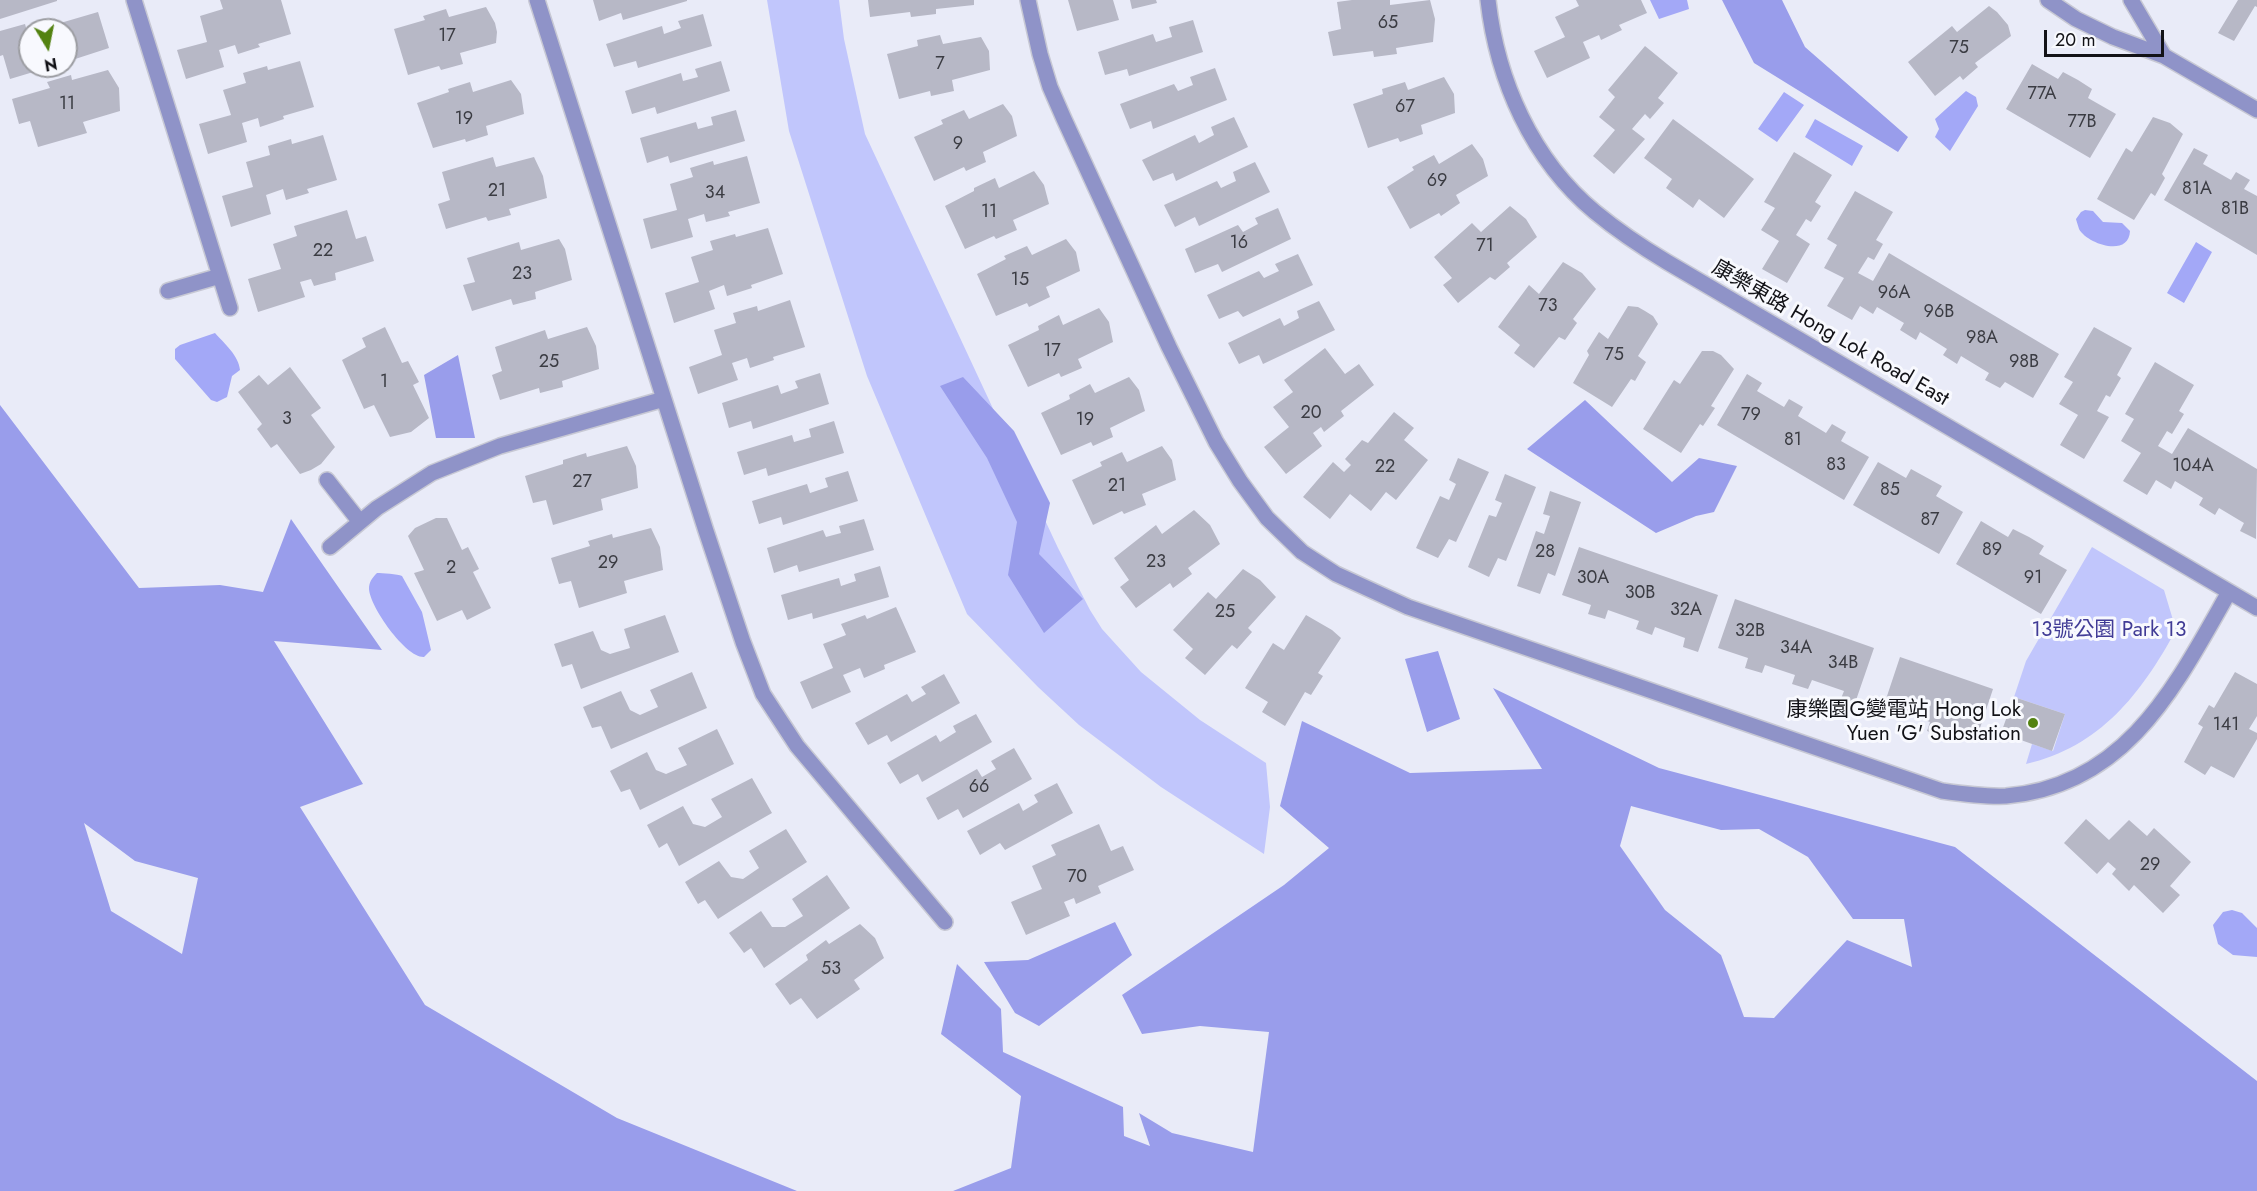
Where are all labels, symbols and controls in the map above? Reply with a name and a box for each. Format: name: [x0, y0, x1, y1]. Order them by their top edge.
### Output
house number: 65: [1378, 13, 1398, 35]
north arrow: [18, 18, 78, 78]
scale bar: [2047, 18, 2167, 56]
house number: 17: [438, 26, 456, 48]
text: 20 m: [2055, 27, 2095, 53]
house number: 75: [1949, 38, 1969, 60]
text: N: [43, 52, 59, 77]
house number: 7: [935, 54, 945, 76]
house number: 77A: [2028, 84, 2056, 106]
house number: 11: [59, 94, 75, 116]
house number: 67: [1395, 97, 1415, 119]
house number: 19: [455, 109, 473, 131]
house number: 77B: [2068, 112, 2096, 134]
house number: 9: [953, 134, 963, 156]
house number: 69: [1427, 171, 1447, 193]
house number: 81A: [2182, 179, 2212, 201]
house number: 21: [488, 181, 506, 203]
house number: 34: [705, 183, 725, 205]
house number: 81B: [2221, 199, 2249, 221]
house number: 11: [981, 202, 997, 224]
house number: 16: [1230, 233, 1248, 255]
house number: 71: [1476, 236, 1494, 258]
house number: 22: [313, 241, 333, 263]
street label: 康樂東路 Hong Lok Road East: [1707, 256, 1953, 412]
house number: 23: [512, 264, 532, 286]
house number: 15: [1011, 270, 1029, 292]
house number: 96A: [1878, 283, 1910, 305]
house number: 73: [1538, 296, 1558, 318]
house number: 96B: [1924, 302, 1954, 324]
house number: 98A: [1966, 328, 1998, 350]
house number: 17: [1043, 341, 1061, 363]
house number: 75: [1604, 345, 1624, 367]
house number: 25: [539, 352, 559, 374]
house number: 98B: [2009, 352, 2039, 374]
house number: 1: [380, 372, 388, 394]
house number: 20: [1300, 403, 1322, 425]
house number: 79: [1741, 405, 1761, 427]
house number: 3: [282, 409, 292, 431]
house number: 19: [1076, 410, 1094, 432]
house number: 81: [1784, 430, 1802, 452]
house number: 83: [1826, 455, 1846, 477]
house number: 104A: [2172, 456, 2214, 478]
house number: 22: [1375, 457, 1395, 479]
house number: 27: [572, 472, 592, 494]
house number: 21: [1108, 476, 1126, 498]
house number: 85: [1880, 480, 1900, 502]
house number: 87: [1920, 510, 1940, 532]
house number: 89: [1982, 540, 2002, 562]
house number: 28: [1535, 542, 1555, 564]
house number: 23: [1146, 552, 1166, 574]
house number: 29: [598, 553, 618, 575]
house number: 2: [446, 558, 456, 580]
house number: 30A: [1577, 568, 1609, 590]
house number: 91: [2024, 568, 2042, 590]
house number: 30B: [1625, 583, 1655, 605]
house number: 32A: [1670, 600, 1702, 622]
house number: 25: [1215, 602, 1235, 624]
park label: 13號公園 Park 13: [2032, 618, 2186, 644]
house number: 32B: [1735, 621, 1765, 643]
house number: 34A: [1780, 638, 1812, 660]
house number: 34B: [1828, 653, 1858, 675]
place label: 康樂園G變電站 Hong Lok Yuen 'G' Substation: [1786, 698, 2021, 748]
house number: 141: [2213, 715, 2239, 737]
marker: 康樂園G變電站 Hong Lok Yuen 'G' Substation: [2026, 716, 2040, 730]
house number: 66: [969, 777, 989, 799]
house number: 29: [2140, 855, 2160, 877]
house number: 70: [1067, 867, 1087, 889]
house number: 53: [821, 959, 841, 981]

